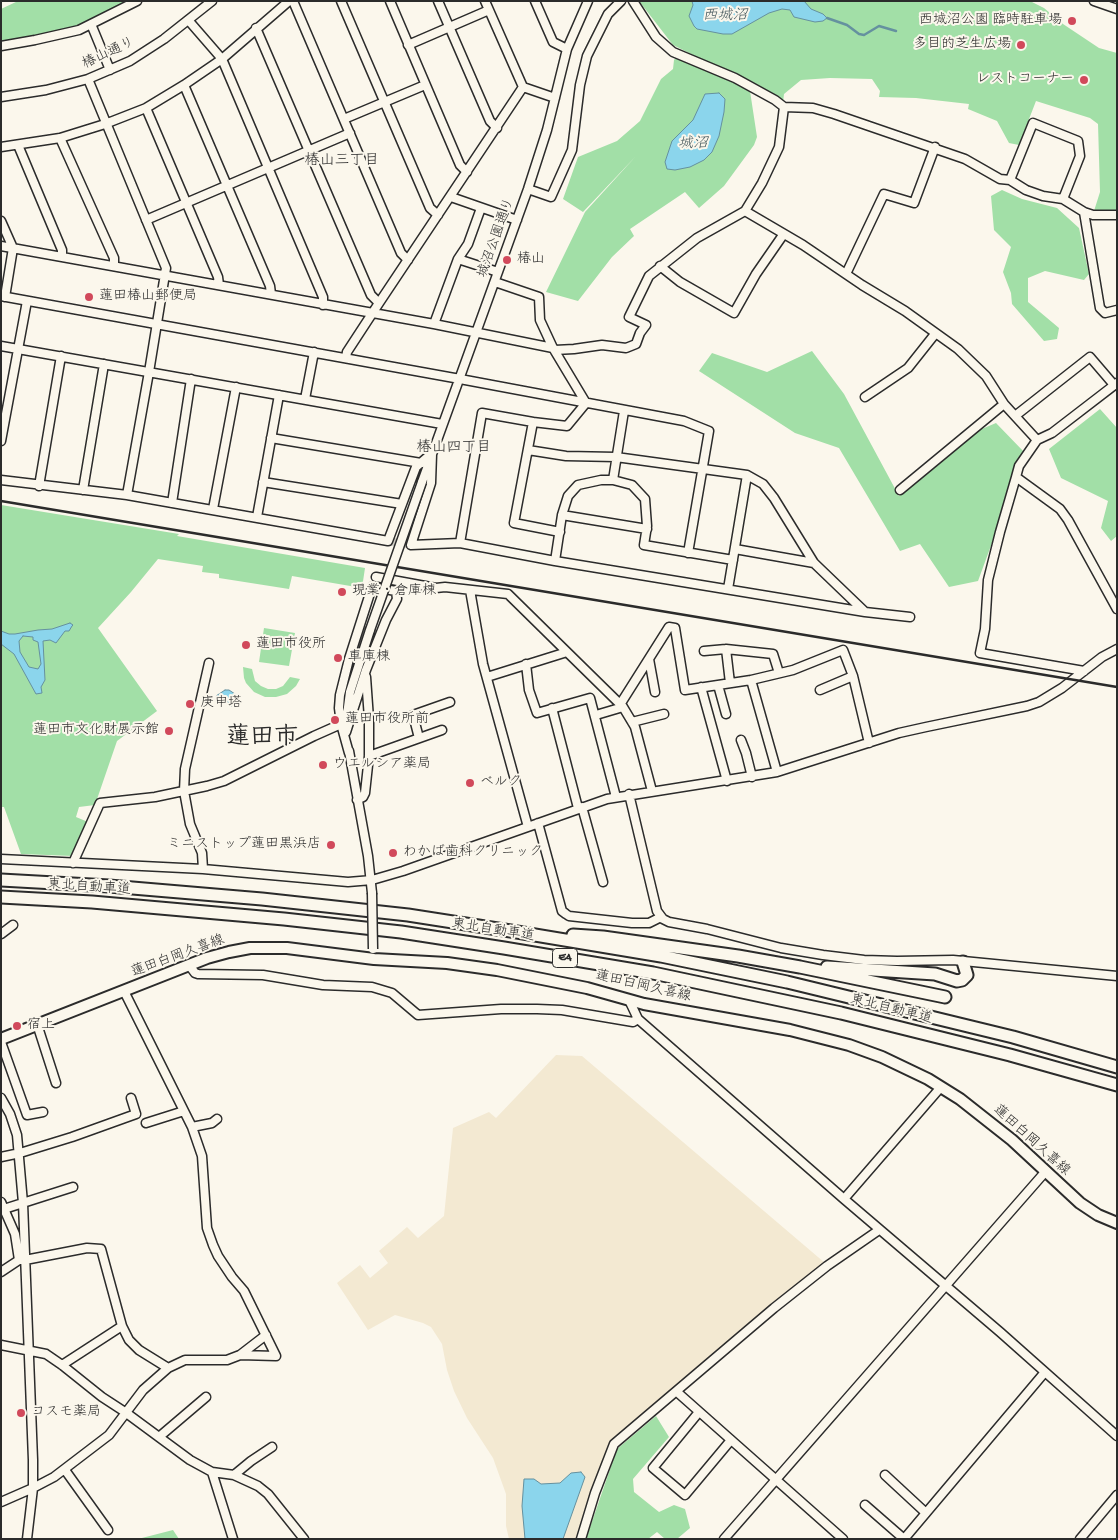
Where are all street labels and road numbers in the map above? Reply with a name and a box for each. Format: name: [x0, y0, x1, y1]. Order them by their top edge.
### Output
street label: 椿山通り: [80, 35, 138, 73]
street label: 城沼公園通り: [475, 196, 519, 280]
street label: 東北自動車道: [47, 877, 131, 899]
street label: 東北自動車道: [450, 916, 536, 946]
street label: 蓮田白岡久喜線: [129, 932, 227, 982]
road number: E4: [552, 948, 578, 968]
street label: 蓮田白岡久喜線: [593, 968, 693, 1006]
street label: 東北自動車道: [848, 992, 934, 1028]
street label: 蓮田白岡久喜線: [989, 1102, 1073, 1180]

